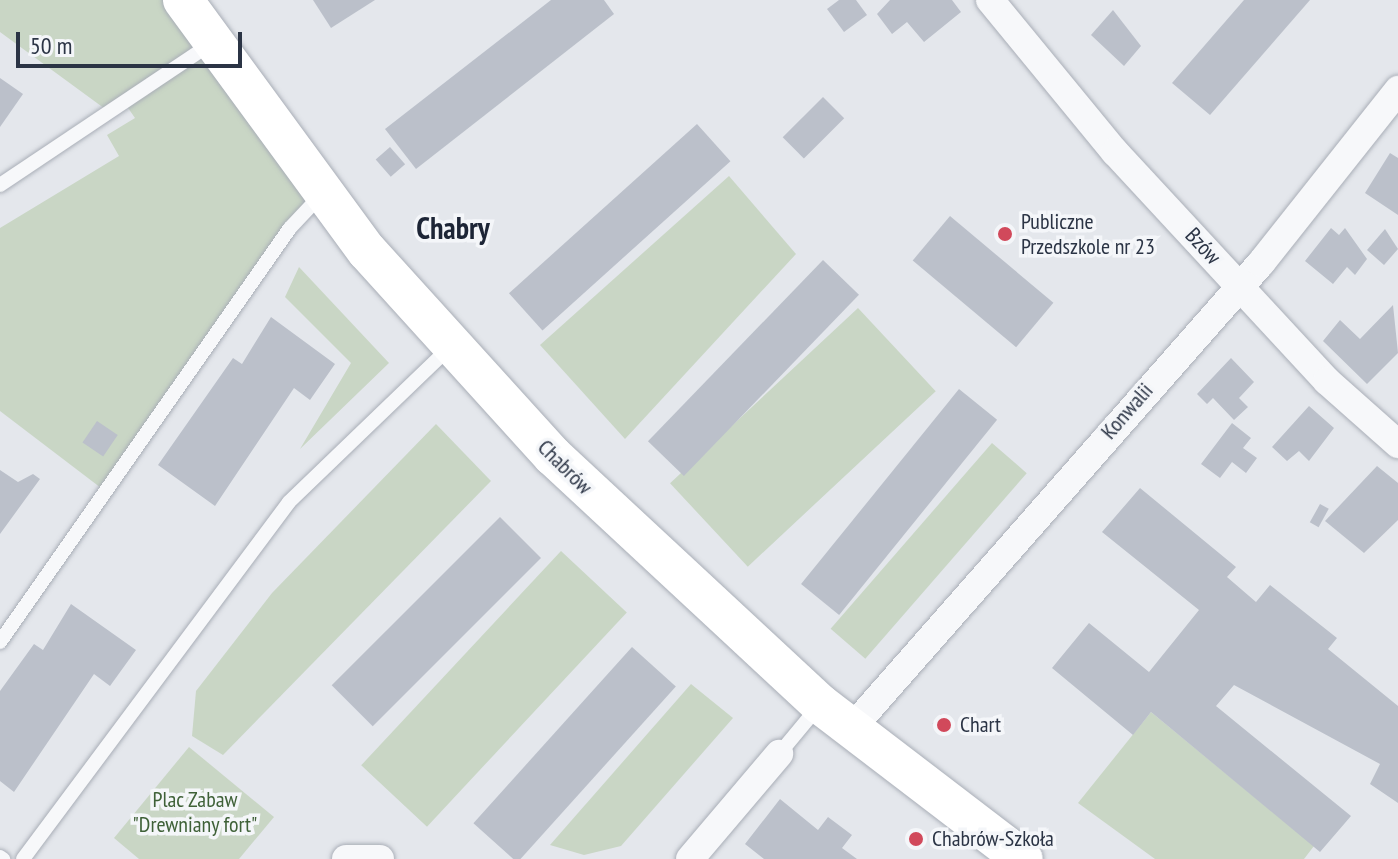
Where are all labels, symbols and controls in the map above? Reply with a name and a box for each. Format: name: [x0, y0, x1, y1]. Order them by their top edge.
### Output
scale bar: [20, 16, 246, 66]
text: 50 m: [30, 30, 72, 61]
place label: Publiczne Przedszkole nr 23: [1021, 208, 1155, 260]
district label: Chabry: [416, 210, 490, 246]
street label: Bzów: [1180, 222, 1226, 270]
marker: Publiczne Przedszkole nr 23: [996, 225, 1014, 243]
street label: Konwalii: [1096, 378, 1158, 444]
street label: Chabrów: [532, 434, 598, 500]
place label: Chart: [960, 712, 1001, 738]
marker: Chart: [935, 716, 953, 734]
park label: Plac Zabaw "Drewniany fort": [132, 786, 258, 838]
place label: Chabrów-Szkoła: [932, 826, 1054, 852]
marker: Chabrów-Szkoła: [907, 830, 925, 848]

